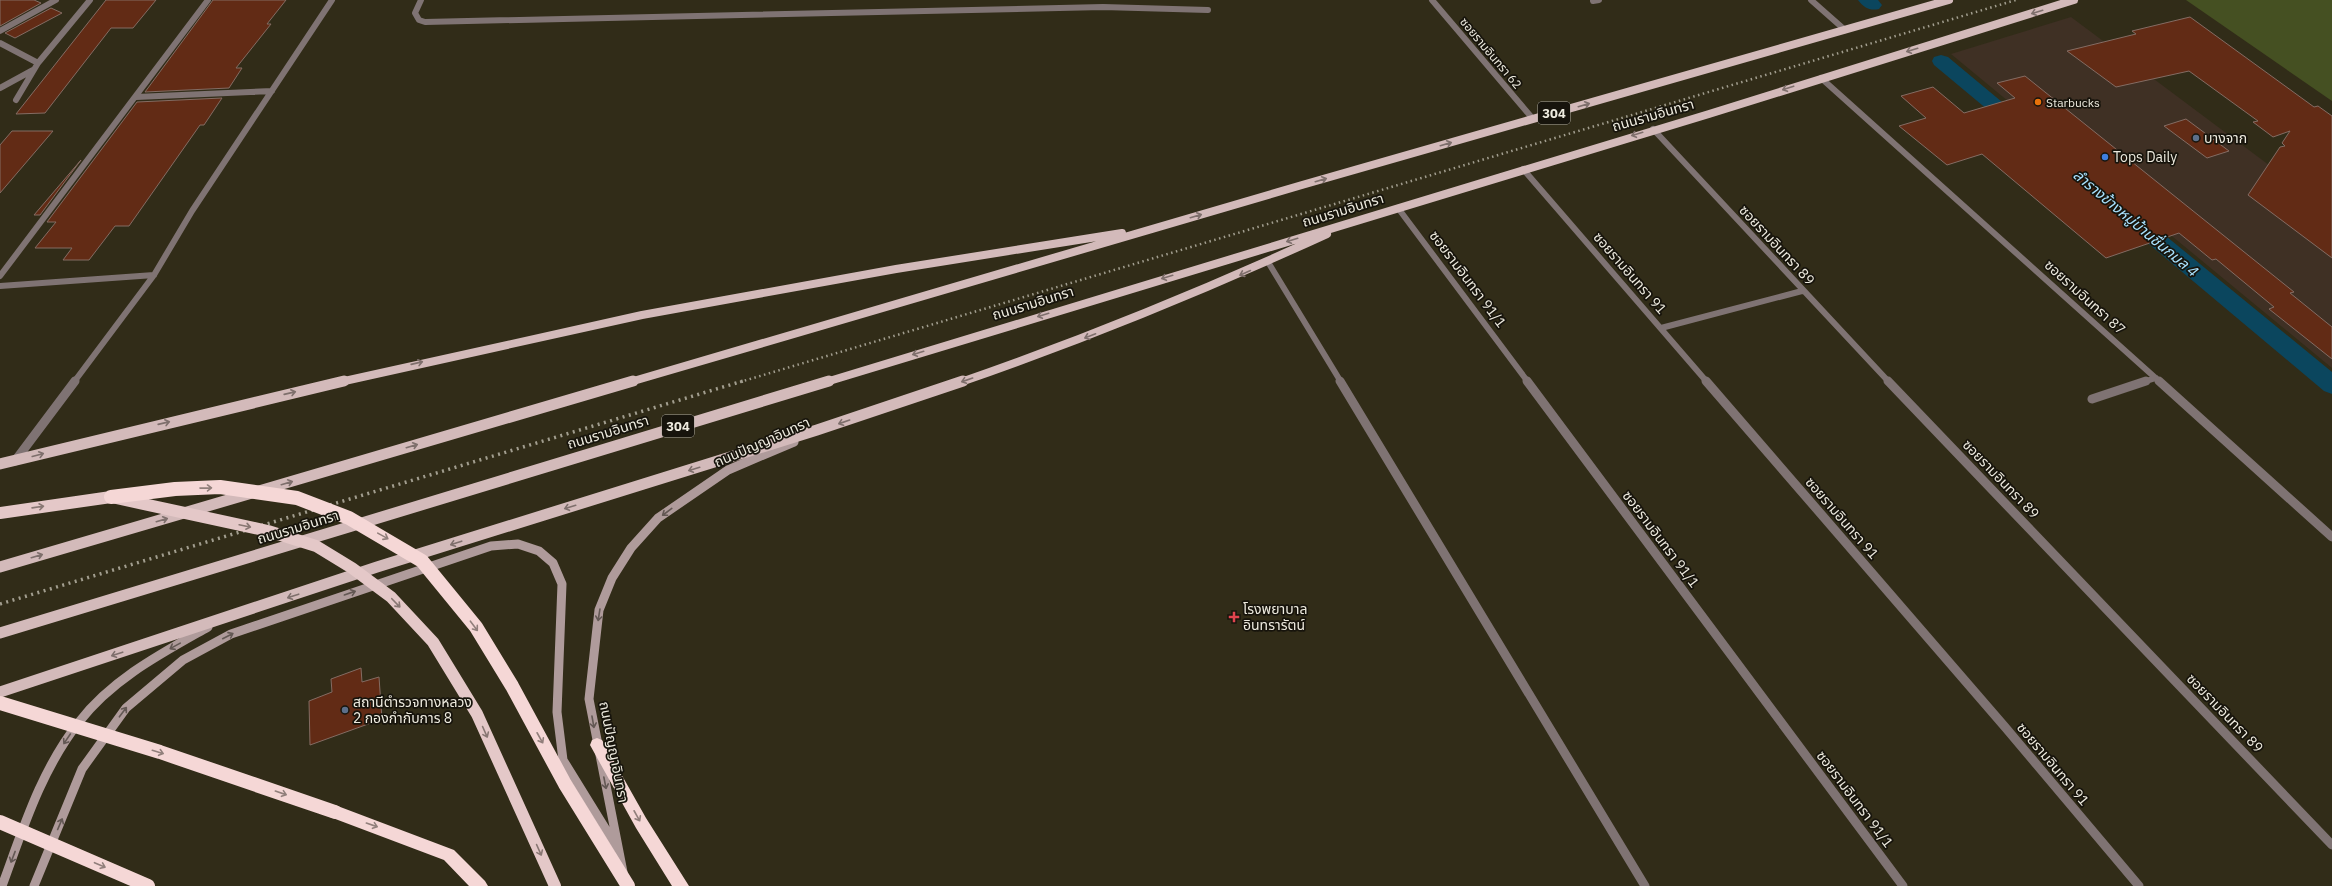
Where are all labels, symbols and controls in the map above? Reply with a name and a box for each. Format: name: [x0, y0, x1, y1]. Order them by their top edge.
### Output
one-way arrow: [2031, 8, 2043, 16]
street label: ซอยรามอินทรา 62: [1457, 14, 1525, 92]
one-way arrow: [1906, 47, 1919, 54]
one-way arrow: [1782, 85, 1795, 92]
street label: ถนนรามอินทรา: [1610, 95, 1696, 135]
place label: Starbucks: [2046, 95, 2100, 110]
marker: Starbucks: [2033, 97, 2043, 107]
one-way arrow: [1577, 101, 1590, 108]
road number: 304: [1538, 102, 1570, 124]
place label: บางจาก: [2204, 129, 2247, 147]
one-way arrow: [1631, 131, 1644, 138]
marker: บางจาก: [2191, 133, 2201, 143]
one-way arrow: [1439, 140, 1452, 147]
place label: Tops Daily: [2113, 148, 2177, 166]
marker: Tops Daily: [2100, 152, 2110, 162]
water label: ลำรางข้างหมู่บ้านชื่นกมล 4: [2070, 164, 2203, 281]
one-way arrow: [1314, 176, 1327, 183]
street label: ถนนรามอินทรา: [1300, 189, 1386, 231]
street label: ซอยรามอินทรา 89: [1735, 201, 1819, 289]
one-way arrow: [1189, 212, 1202, 220]
street label: ซอยรามอินทรา 91/1: [1426, 227, 1510, 331]
street label: ซอยรามอินทรา 91: [1589, 228, 1671, 318]
one-way arrow: [1285, 237, 1298, 244]
street label: ซอยรามอินทรา 87: [2041, 256, 2129, 338]
one-way arrow: [1239, 270, 1251, 277]
one-way arrow: [1161, 274, 1174, 281]
street label: ถนนรามอินทรา: [990, 282, 1076, 324]
one-way arrow: [1036, 312, 1049, 319]
one-way arrow: [1084, 333, 1096, 341]
one-way arrow: [912, 350, 925, 357]
one-way arrow: [410, 359, 423, 367]
one-way arrow: [961, 376, 973, 384]
one-way arrow: [284, 389, 297, 397]
street label: ถนนรามอินทรา: [565, 411, 651, 453]
street label: ถนนปัญญาอินทรา: [711, 413, 813, 471]
road number: 304: [662, 415, 694, 437]
one-way arrow: [157, 419, 170, 426]
one-way arrow: [838, 419, 851, 426]
street label: ซอยรามอินทรา 89: [1959, 436, 2043, 522]
one-way arrow: [405, 442, 418, 449]
one-way arrow: [31, 451, 44, 458]
one-way arrow: [688, 466, 701, 473]
street label: ซอยรามอินทรา 91: [1801, 473, 1883, 563]
one-way arrow: [280, 479, 293, 486]
one-way arrow: [199, 484, 212, 492]
street label: ซอยรามอินทรา 91/1: [1619, 487, 1703, 591]
one-way arrow: [32, 502, 45, 510]
one-way arrow: [563, 504, 576, 511]
street label: ถนนรามอินทรา: [255, 506, 341, 548]
one-way arrow: [662, 507, 673, 516]
one-way arrow: [155, 516, 168, 523]
one-way arrow: [238, 522, 251, 530]
one-way arrow: [376, 533, 388, 541]
one-way arrow: [451, 539, 463, 547]
one-way arrow: [31, 552, 44, 559]
one-way arrow: [344, 589, 356, 597]
one-way arrow: [286, 593, 299, 600]
one-way arrow: [391, 598, 401, 608]
place label: โรงพยาบาล อินทรารัตน์: [1243, 600, 1307, 634]
one-way arrow: [595, 608, 603, 621]
marker: โรงพยาบาล อินทรารัตน์: [1228, 611, 1240, 623]
one-way arrow: [470, 620, 478, 631]
one-way arrow: [221, 632, 233, 639]
one-way arrow: [169, 642, 181, 650]
one-way arrow: [112, 650, 124, 658]
street label: ซอยรามอินทรา 89: [2183, 670, 2267, 756]
place label: สถานีตำรวจทางหลวง 2 กองกำกับการ 8: [353, 693, 472, 727]
street label: ถนนปัญญาอินทรา: [595, 700, 633, 804]
marker: สถานีตำรวจทางหลวง 2 กองกำกับการ 8: [340, 705, 350, 715]
one-way arrow: [119, 706, 128, 717]
one-way arrow: [589, 715, 597, 728]
street label: ซอยรามอินทรา 91: [2013, 719, 2093, 809]
one-way arrow: [482, 726, 489, 738]
one-way arrow: [537, 732, 544, 744]
one-way arrow: [63, 733, 71, 744]
street label: ซอยรามอินทรา 91/1: [1813, 747, 1897, 851]
one-way arrow: [151, 749, 164, 756]
one-way arrow: [601, 776, 609, 789]
one-way arrow: [274, 790, 286, 798]
one-way arrow: [633, 809, 641, 821]
one-way arrow: [56, 819, 64, 831]
one-way arrow: [365, 822, 378, 829]
one-way arrow: [536, 844, 543, 856]
one-way arrow: [9, 851, 17, 863]
one-way arrow: [94, 862, 106, 869]

